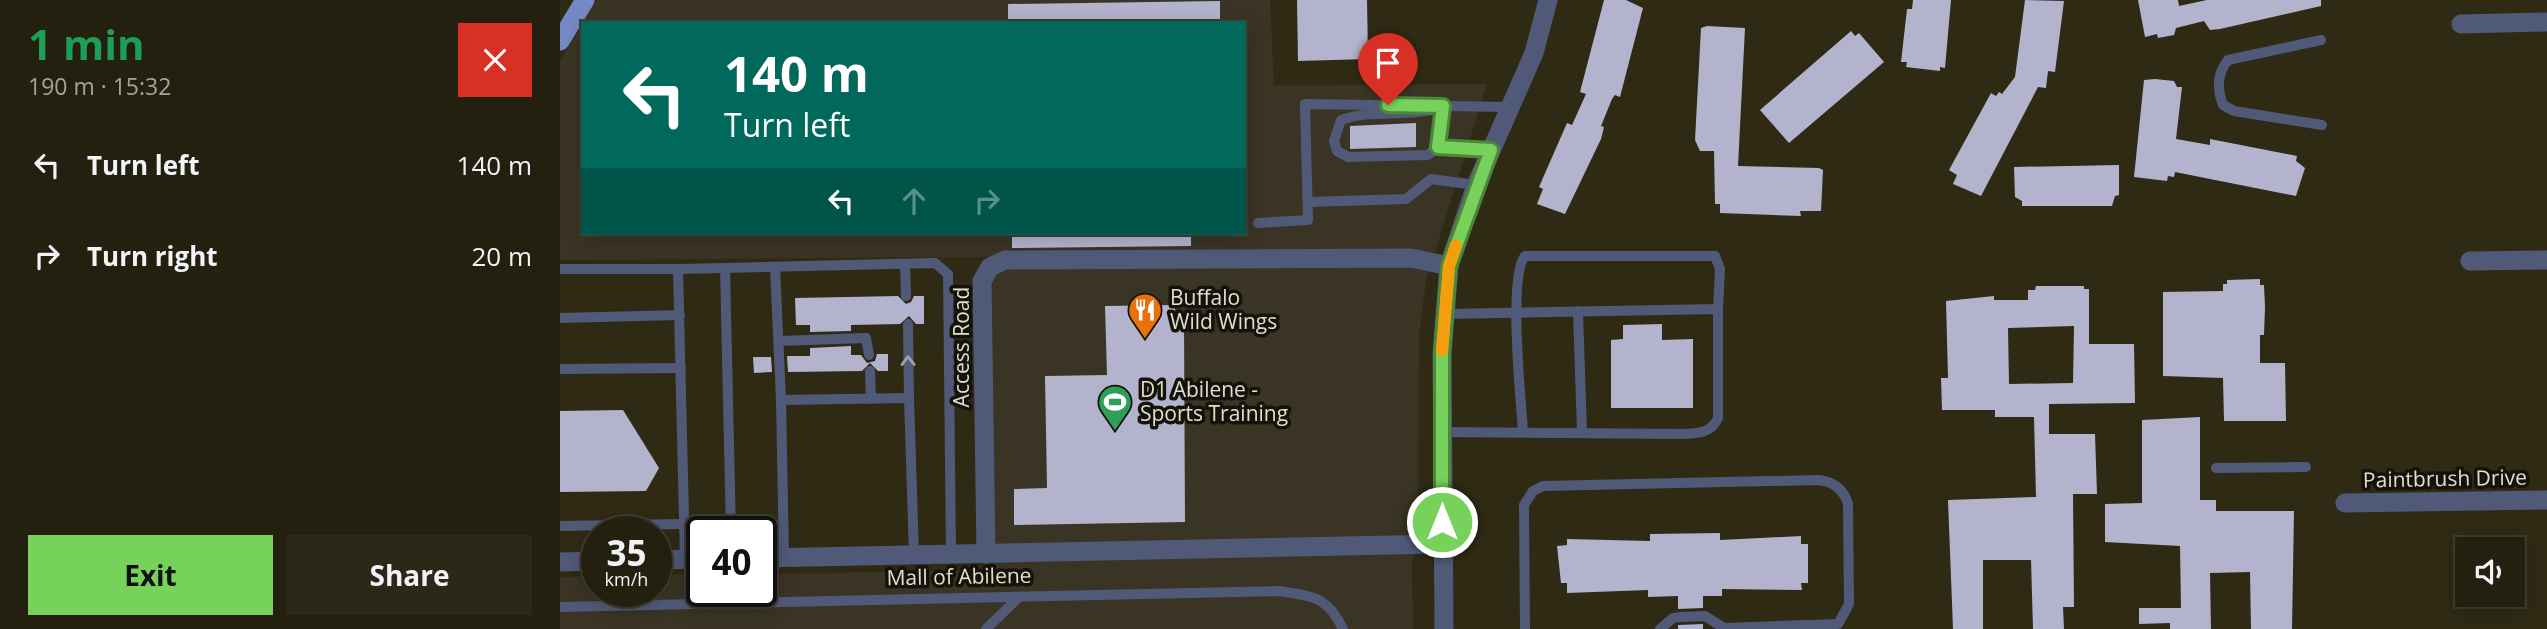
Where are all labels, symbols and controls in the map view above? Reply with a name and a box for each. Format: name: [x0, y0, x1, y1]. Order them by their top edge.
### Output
text: 1 min: [28, 15, 145, 72]
button: close: [458, 23, 532, 97]
pin: [1358, 33, 1418, 105]
text: 140 m: [724, 40, 869, 106]
icon: arrive: [1369, 44, 1407, 82]
icon: left: [609, 49, 700, 140]
text: 190 m · 15:32: [28, 70, 171, 102]
text: Turn left: [724, 103, 850, 146]
icon: left: [28, 146, 66, 184]
text: Turn left: [87, 147, 199, 183]
text: 140 m: [457, 147, 532, 183]
icon: left: [822, 182, 860, 220]
icon: ahead: [895, 182, 933, 220]
icon: right: [968, 182, 1006, 220]
icon: right: [28, 237, 66, 275]
text: Turn right: [87, 238, 218, 274]
text: 20 m: [471, 238, 532, 274]
place label: Buffalo Wild Wings: [1170, 283, 1277, 335]
street label: Access Road: [947, 287, 975, 407]
restaurant icon: Buffalo Wild Wings: [1126, 291, 1164, 340]
one-way arrow: [900, 355, 916, 366]
place label: D1 Abilene - Sports Training: [1140, 375, 1288, 427]
sports icon: D1 Abilene - Sports Training: [1096, 383, 1134, 432]
street label: Paintbrush Drive: [2363, 463, 2527, 493]
position arrow: [1405, 485, 1479, 559]
speed limit sign: 40: [686, 516, 777, 607]
text: 35: [606, 529, 647, 576]
button: Exit: [28, 535, 273, 615]
button: Share: [287, 535, 532, 615]
map controls: [2455, 537, 2525, 607]
button: sound: [2455, 537, 2525, 607]
street label: Mall of Abilene: [886, 561, 1032, 591]
text: km/h: [605, 567, 648, 591]

